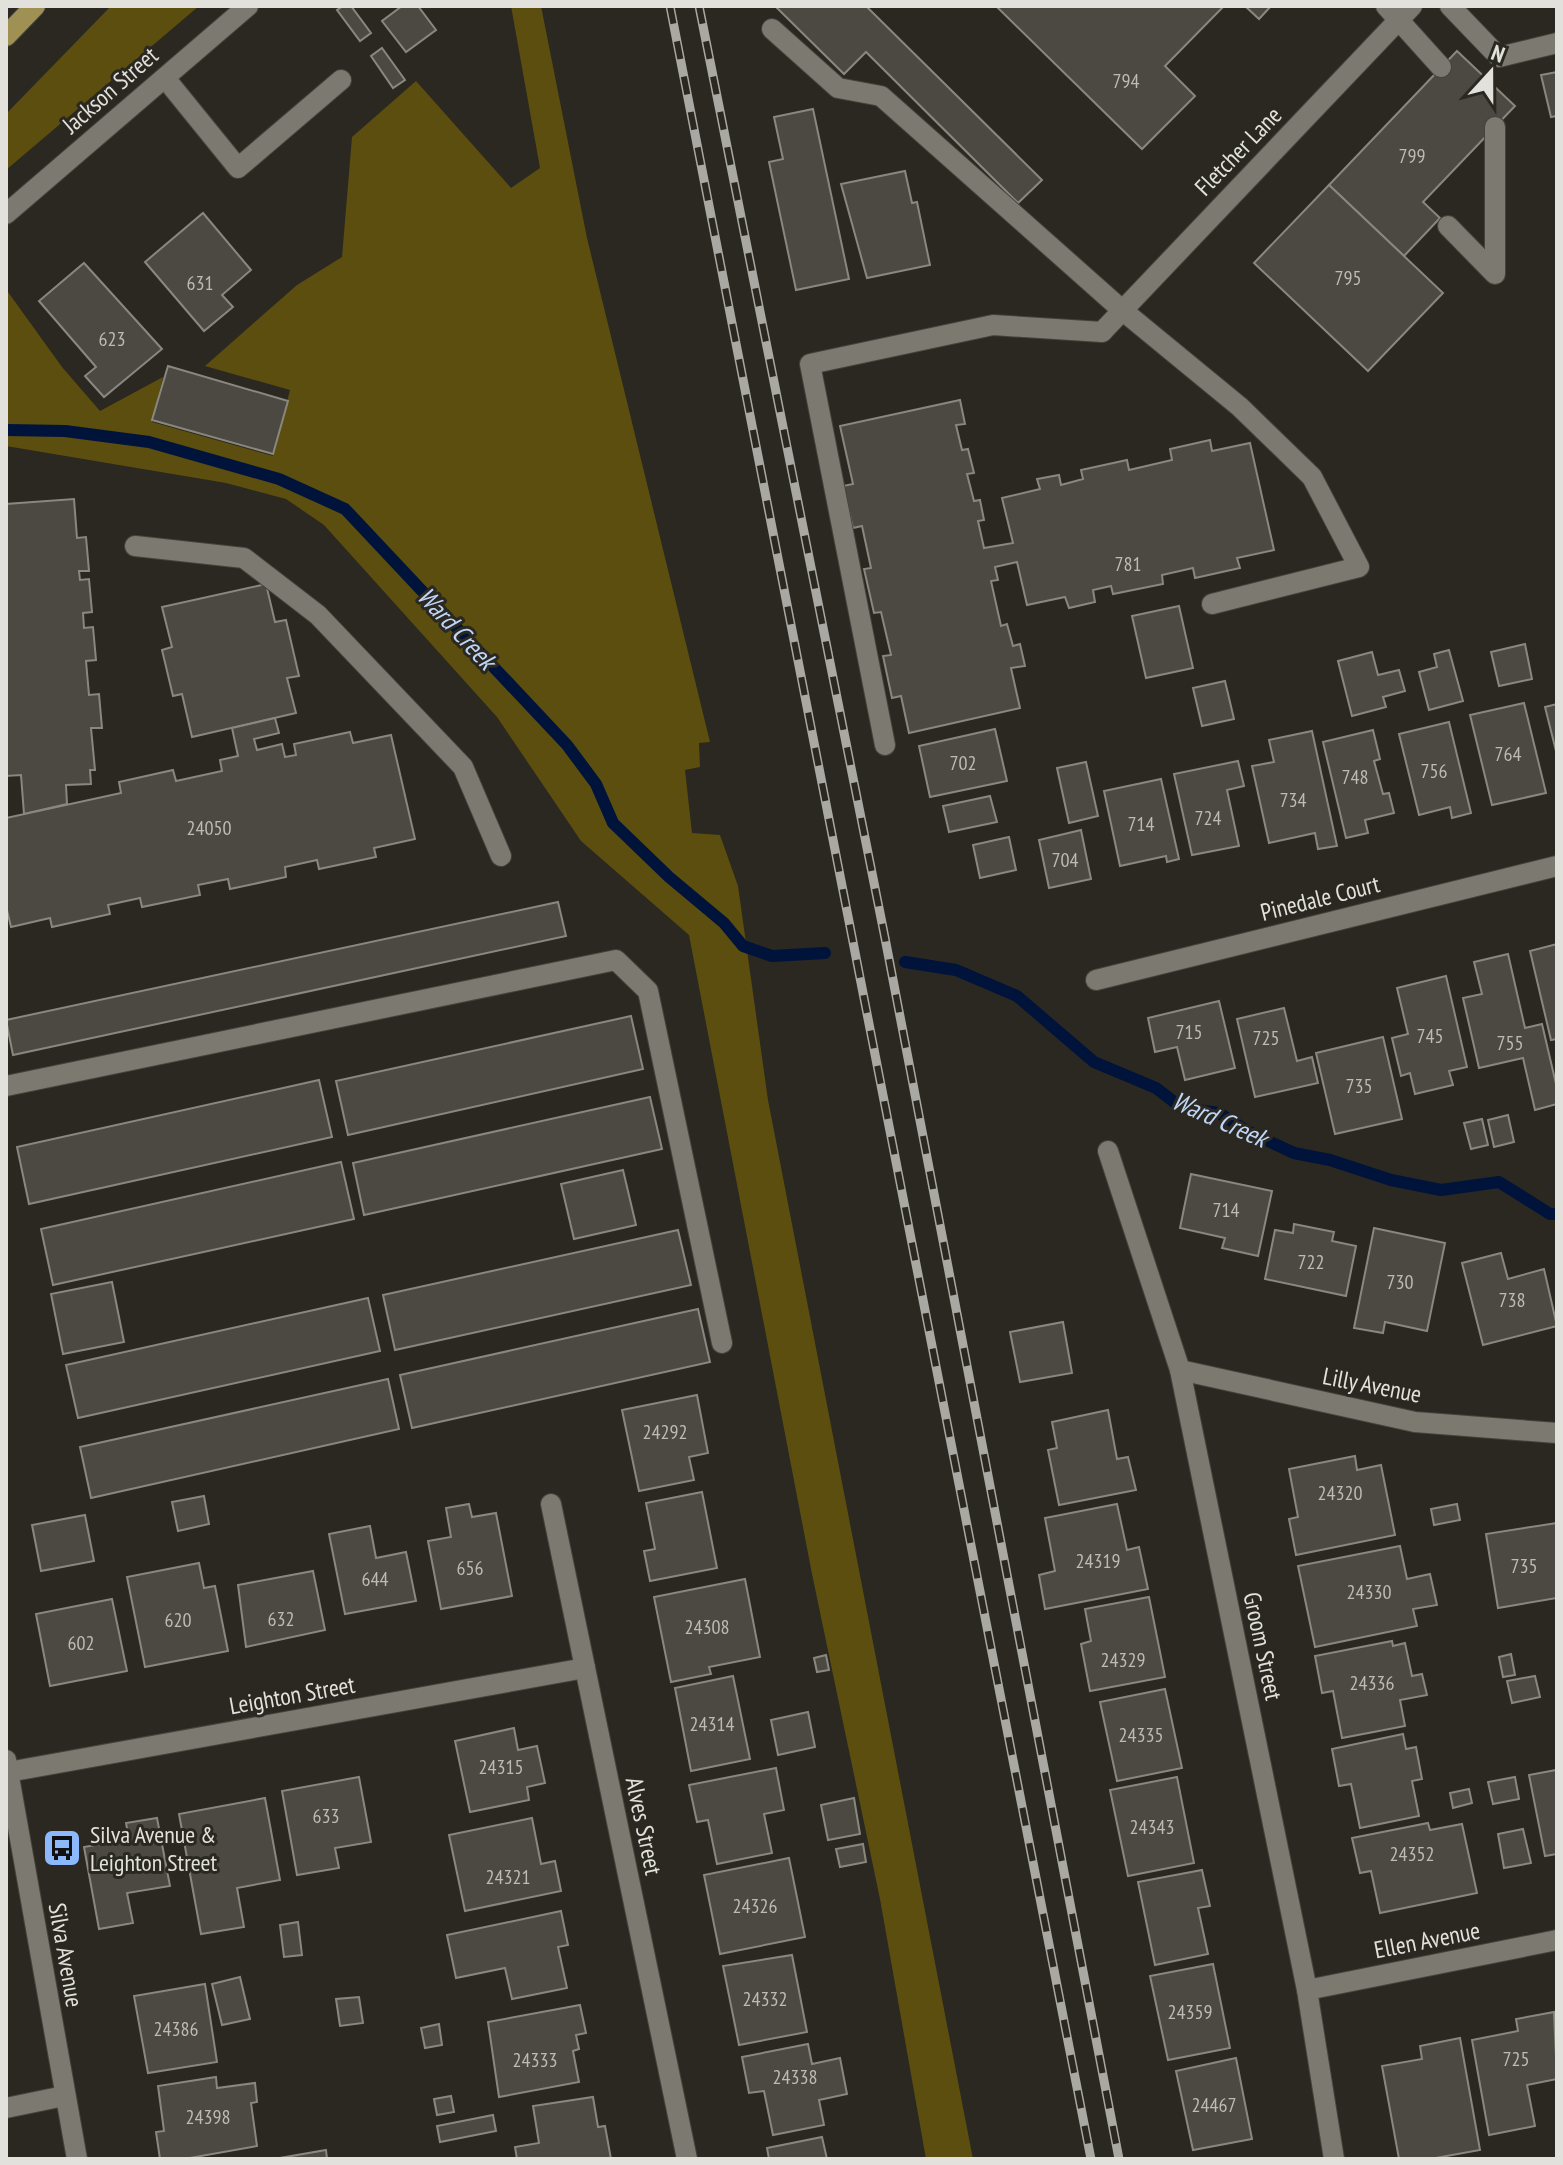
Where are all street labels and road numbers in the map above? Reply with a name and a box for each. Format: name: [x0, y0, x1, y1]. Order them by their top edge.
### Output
street label: Jackson Street: [55, 40, 165, 141]
street label: Fletcher Lane: [1188, 100, 1288, 202]
street label: Pinedale Court: [1257, 868, 1383, 928]
street label: Lilly Avenue: [1320, 1360, 1424, 1410]
street label: Groom Street: [1236, 1589, 1290, 1703]
street label: Leighton Street: [227, 1669, 358, 1721]
street label: Alves Street: [619, 1774, 670, 1878]
street label: Silva Avenue: [42, 1901, 90, 2009]
street label: Ellen Avenue: [1371, 1915, 1483, 1965]

